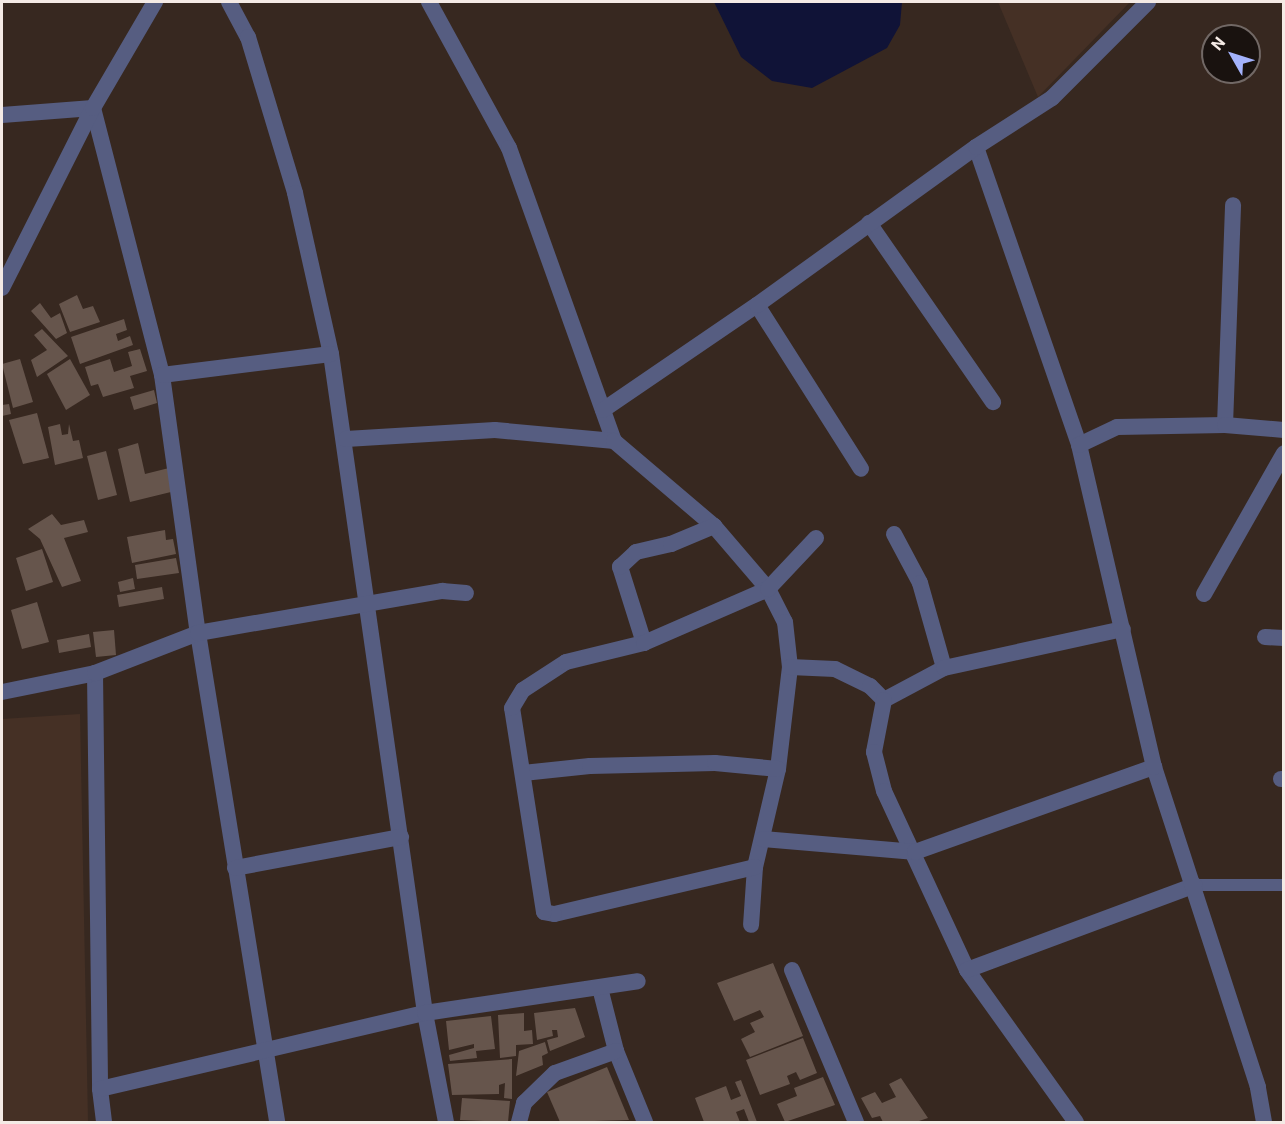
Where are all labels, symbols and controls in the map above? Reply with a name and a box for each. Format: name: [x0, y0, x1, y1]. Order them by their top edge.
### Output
north arrow: [1201, 24, 1261, 84]
text: N: [1207, 33, 1229, 54]

